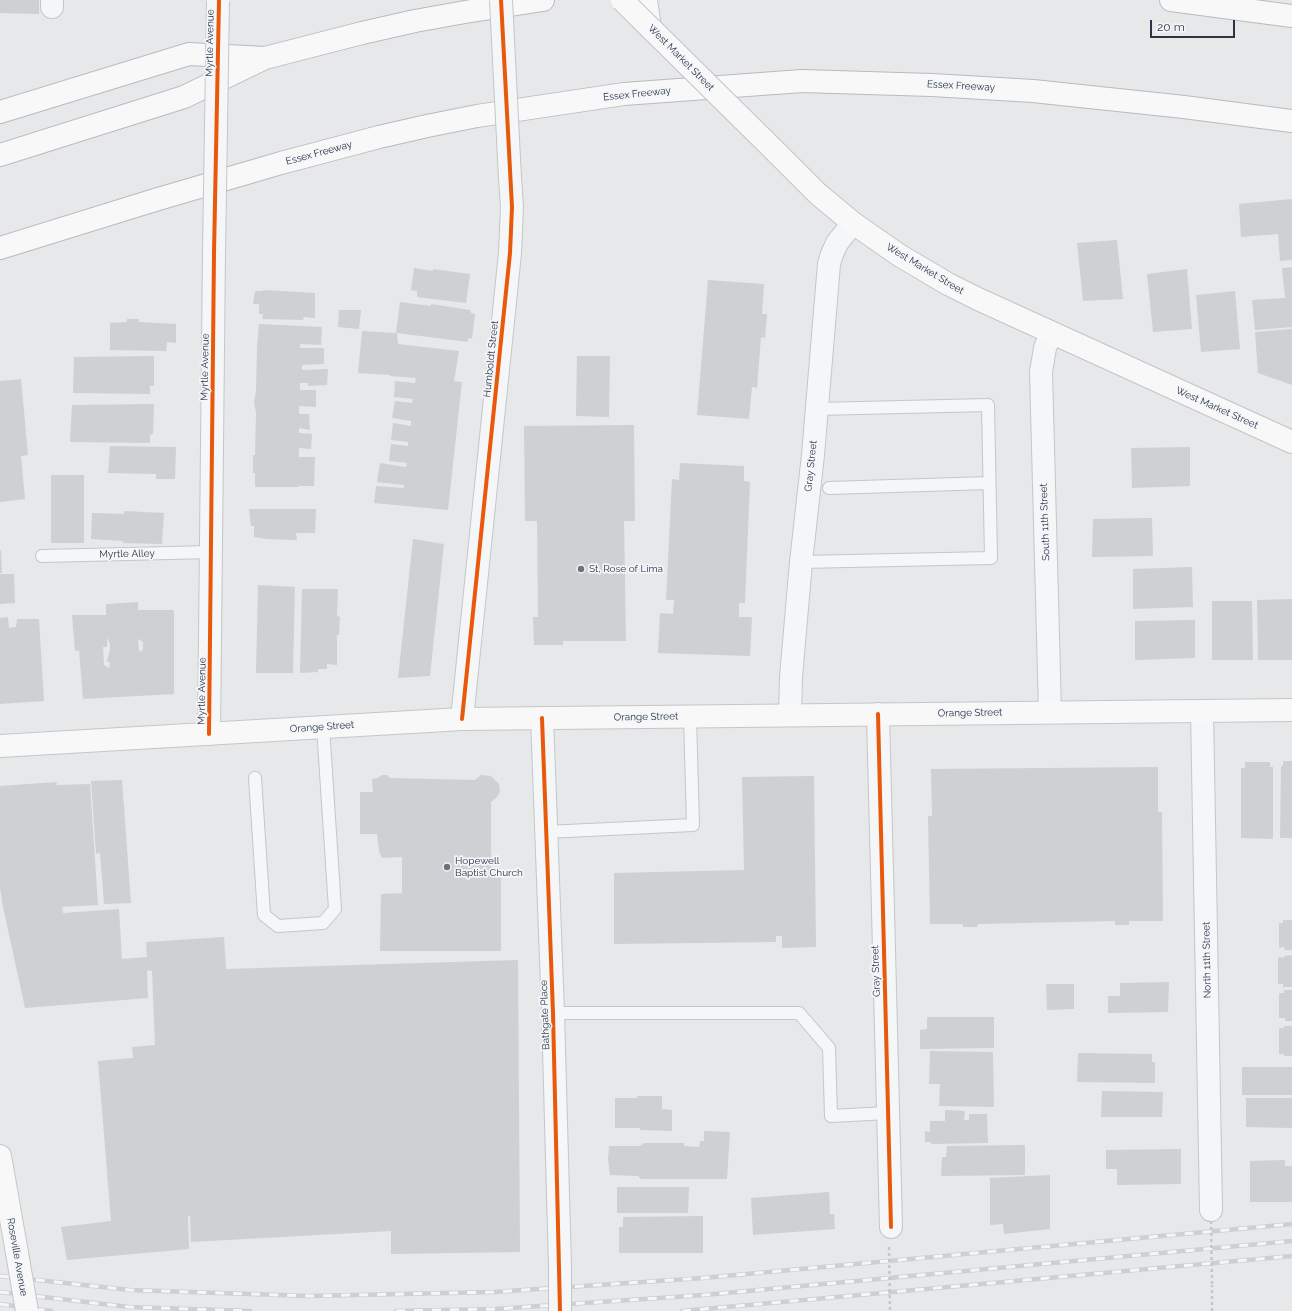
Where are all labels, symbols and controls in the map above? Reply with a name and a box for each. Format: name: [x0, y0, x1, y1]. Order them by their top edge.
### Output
street label: Myrtle Avenue: [203, 9, 217, 77]
scale bar: [1152, 12, 1237, 38]
text: 20 m: [1157, 20, 1185, 34]
street label: West Market Street: [645, 22, 717, 94]
street label: Essex Freeway: [927, 78, 995, 94]
street label: Essex Freeway: [602, 84, 672, 104]
street label: Essex Freeway: [285, 138, 353, 168]
street label: West Market Street: [884, 241, 966, 297]
street label: Humboldt Street: [481, 320, 501, 398]
street label: Myrtle Avenue: [198, 333, 212, 401]
street label: West Market Street: [1174, 385, 1260, 431]
street label: Gray Street: [802, 440, 820, 492]
street label: South 11th Street: [1038, 483, 1052, 561]
street label: Myrtle Alley: [99, 548, 155, 560]
place label: St, Rose of Lima: [589, 563, 663, 575]
marker: St, Rose of Lima: [576, 564, 586, 574]
street label: Myrtle Avenue: [195, 657, 209, 725]
street label: Orange Street: [938, 706, 1002, 720]
street label: Orange Street: [614, 710, 678, 724]
street label: Orange Street: [289, 719, 355, 735]
place label: Hopewell Baptist Church: [455, 855, 523, 878]
marker: Hopewell Baptist Church: [442, 862, 452, 872]
street label: North 11th Street: [1200, 921, 1214, 999]
street label: Gray Street: [869, 945, 883, 997]
street label: Bathgate Place: [538, 980, 552, 1050]
street label: Roseville Avenue: [4, 1217, 30, 1297]

